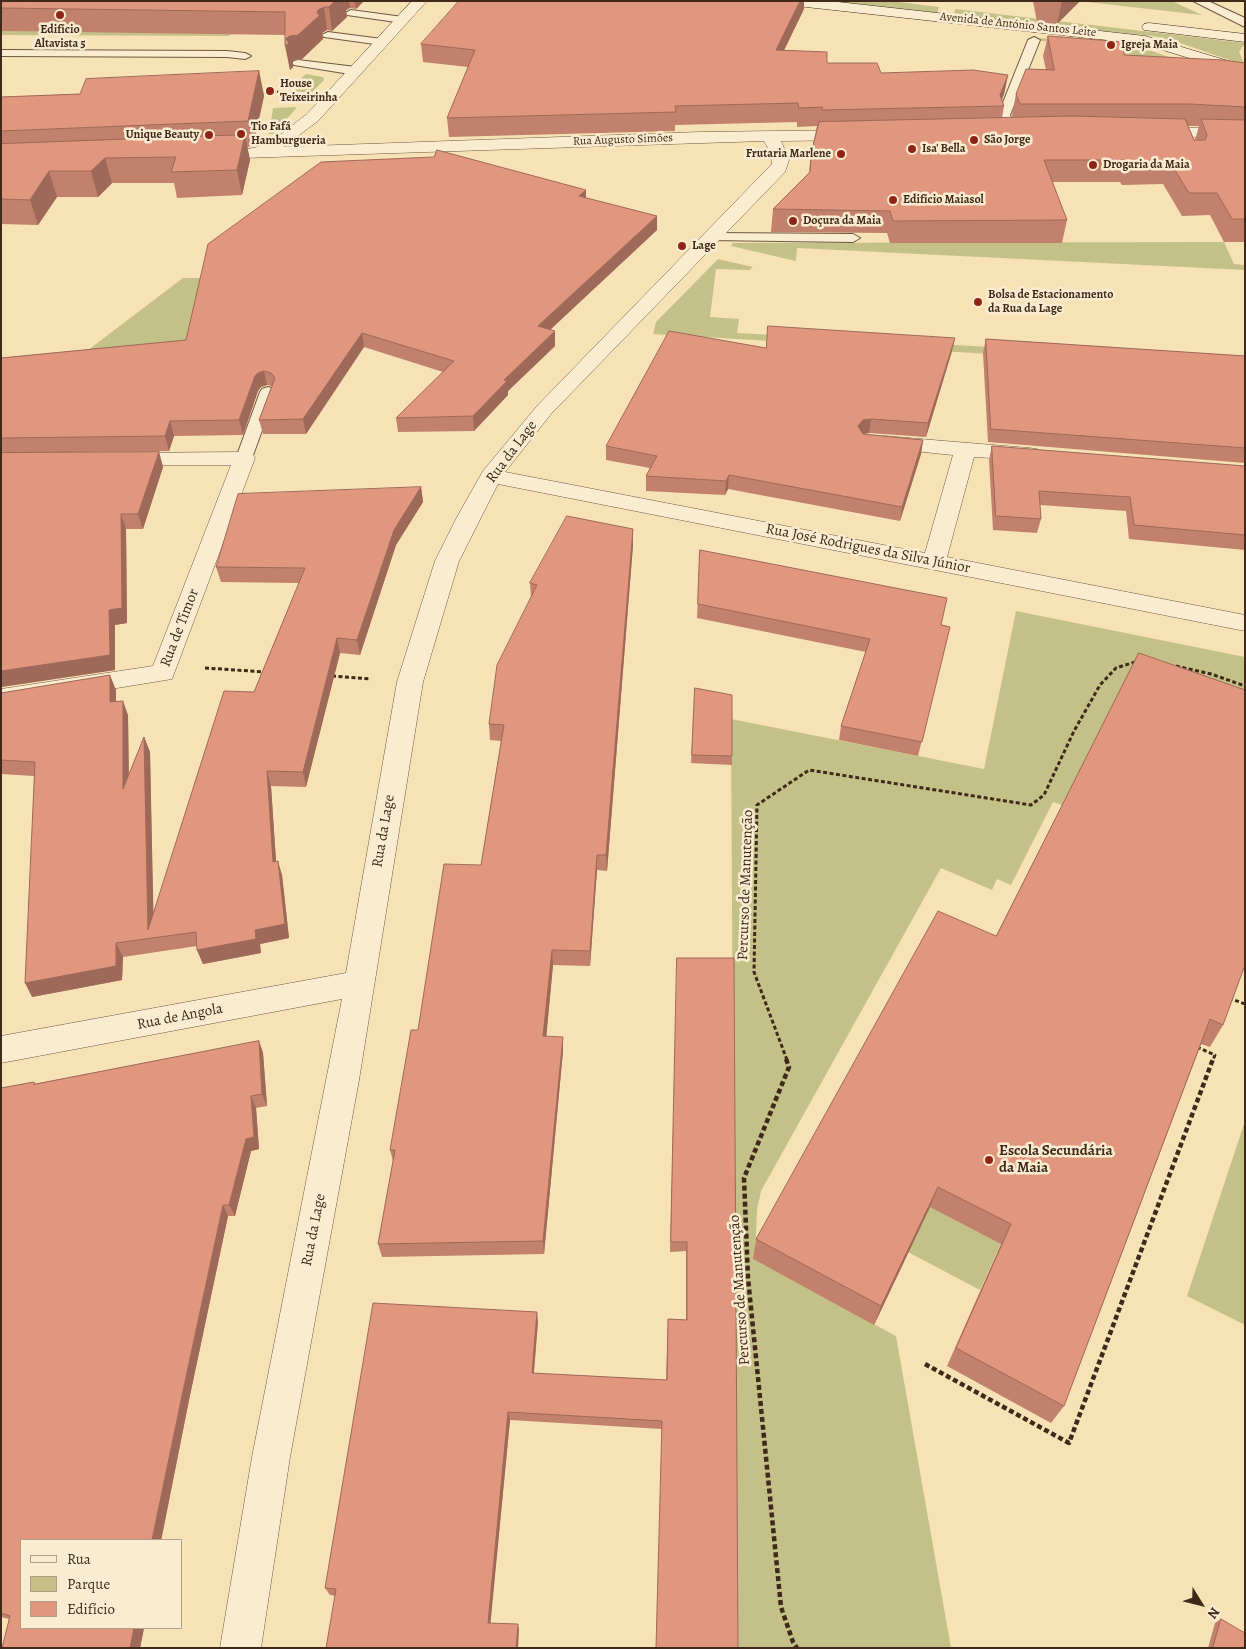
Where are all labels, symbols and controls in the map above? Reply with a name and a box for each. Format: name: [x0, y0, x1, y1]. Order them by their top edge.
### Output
marker: Edifício Altavista 5: [54, 9, 66, 21]
street label: Avenida de António Santos Leite: [939, 10, 1097, 40]
place label: Edifício Altavista 5: [34, 23, 86, 51]
place label: Igreja Maia: [1121, 38, 1178, 52]
marker: Igreja Maia: [1105, 39, 1117, 51]
place label: House Teixeirinha: [280, 77, 338, 105]
marker: House Teixeirinha: [264, 85, 276, 97]
place label: Tio Fafá Hamburgueria: [251, 120, 326, 148]
place label: Unique Beauty: [126, 128, 199, 142]
marker: Tio Fafá Hamburgueria: [235, 128, 247, 140]
marker: Unique Beauty: [203, 129, 215, 141]
street label: Rua Augusto Simões: [573, 131, 673, 149]
place label: São Jorge: [984, 133, 1031, 147]
marker: São Jorge: [968, 134, 980, 146]
place label: Isa' Bella: [922, 142, 966, 156]
marker: Isa' Bella: [906, 143, 918, 155]
place label: Frutaria Marlene: [746, 147, 831, 161]
marker: Frutaria Marlene: [835, 148, 847, 160]
place label: Drogaria da Maia: [1103, 158, 1190, 172]
marker: Drogaria da Maia: [1087, 159, 1099, 171]
place label: Edifício Maiasol: [903, 193, 984, 207]
marker: Edifício Maiasol: [887, 194, 899, 206]
place label: Doçura da Maia: [803, 214, 881, 228]
marker: Doçura da Maia: [787, 215, 799, 227]
place label: Lage: [692, 239, 716, 253]
marker: Lage: [676, 240, 688, 252]
place label: Bolsa de Estacionamento da Rua da Lage: [988, 288, 1113, 316]
marker: Bolsa de Estacionamento da Rua da Lage: [972, 296, 984, 308]
street label: Rua da Lage: [483, 417, 541, 487]
street label: Rua José Rodrigues da Silva Júnior: [764, 520, 972, 578]
street label: Rua de Timor: [157, 586, 203, 670]
street label: Rua da Lage: [369, 793, 399, 869]
street label: Percurso de Manutenção: [734, 809, 758, 961]
street label: Rua de Angola: [136, 1000, 224, 1034]
place label: Escola Secundária da Maia: [999, 1142, 1113, 1177]
marker: Escola Secundária da Maia: [983, 1154, 995, 1166]
street label: Rua da Lage: [298, 1192, 330, 1268]
street label: Percurso de Manutenção: [726, 1214, 754, 1366]
legend: [20, 1539, 182, 1629]
text: Rua: [67, 1549, 91, 1569]
text: Parque: [67, 1574, 110, 1594]
north arrow: [1176, 1579, 1226, 1629]
text: Edifício: [67, 1599, 115, 1619]
text: N: [1203, 1603, 1224, 1623]

